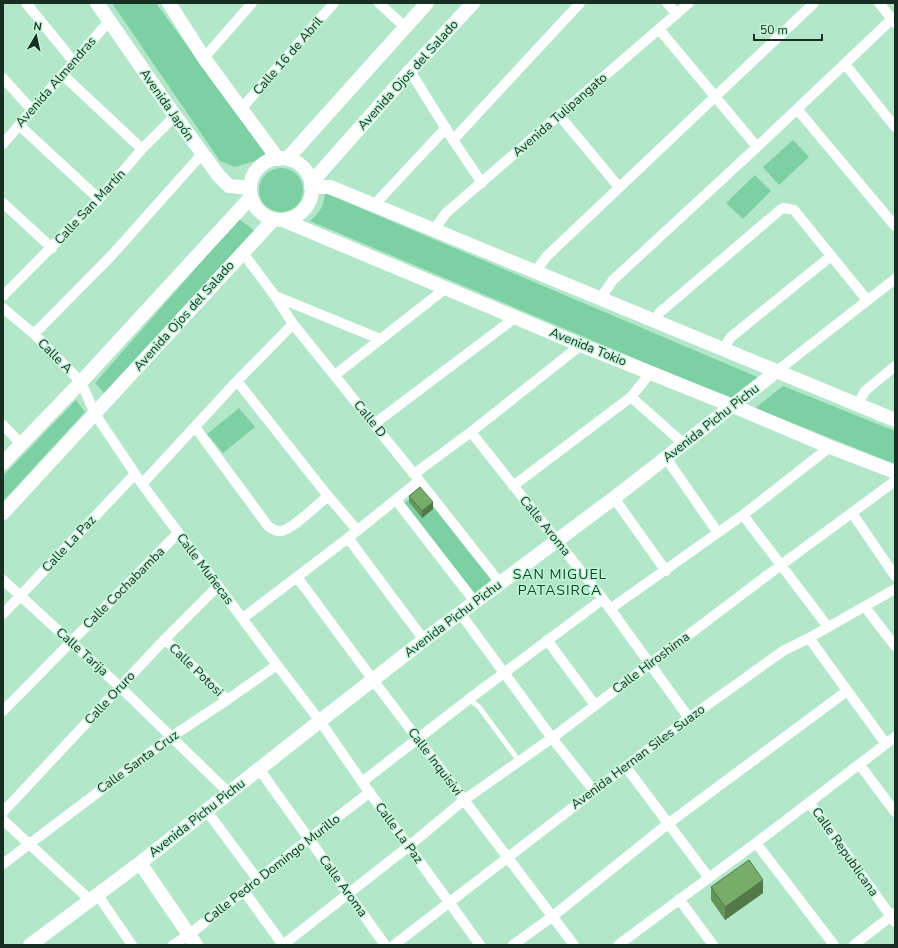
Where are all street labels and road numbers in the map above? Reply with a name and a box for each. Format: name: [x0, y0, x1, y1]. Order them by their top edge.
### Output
street label: Calle 16 de Abril: [249, 13, 327, 99]
street label: Avenida Ojos del Salado: [354, 16, 462, 134]
street label: Avenida Almendras: [12, 33, 100, 131]
street label: Avenida Japón: [135, 65, 199, 145]
street label: Avenida Tulipangato: [509, 69, 611, 161]
street label: Calle San Martín: [50, 165, 130, 249]
street label: Avenida Ojos del Salado: [130, 257, 238, 375]
street label: Avenida Tokio: [547, 323, 629, 371]
street label: Calle A: [34, 335, 77, 378]
street label: Avenida Pichu Pichu: [659, 380, 763, 466]
street label: Calle D: [349, 397, 391, 441]
street label: Calle Aroma: [515, 492, 575, 560]
street label: Calle La Paz: [38, 512, 100, 576]
street label: Calle Muñecas: [172, 530, 238, 608]
street label: Calle Cochabamba: [79, 543, 169, 633]
street label: Avenida Pichu Pichu: [400, 576, 506, 662]
street label: Calle Tarija: [52, 624, 112, 680]
street label: Calle Hiroshima: [609, 628, 693, 698]
street label: Calle Potosi: [165, 639, 227, 701]
street label: Calle Oruro: [81, 667, 139, 729]
street label: Avenida Hernan Siles Suazo: [567, 700, 709, 814]
street label: Calle Inquisivi: [403, 724, 467, 800]
street label: Calle Santa Cruz: [93, 726, 183, 798]
street label: Avenida Pichu Pichu: [145, 775, 249, 861]
street label: Calle La Paz: [371, 799, 427, 867]
street label: Calle Republicana: [807, 804, 883, 900]
street label: Calle Pedro Domingo Murillo: [200, 810, 344, 928]
street label: Calle Aroma: [314, 851, 372, 921]

